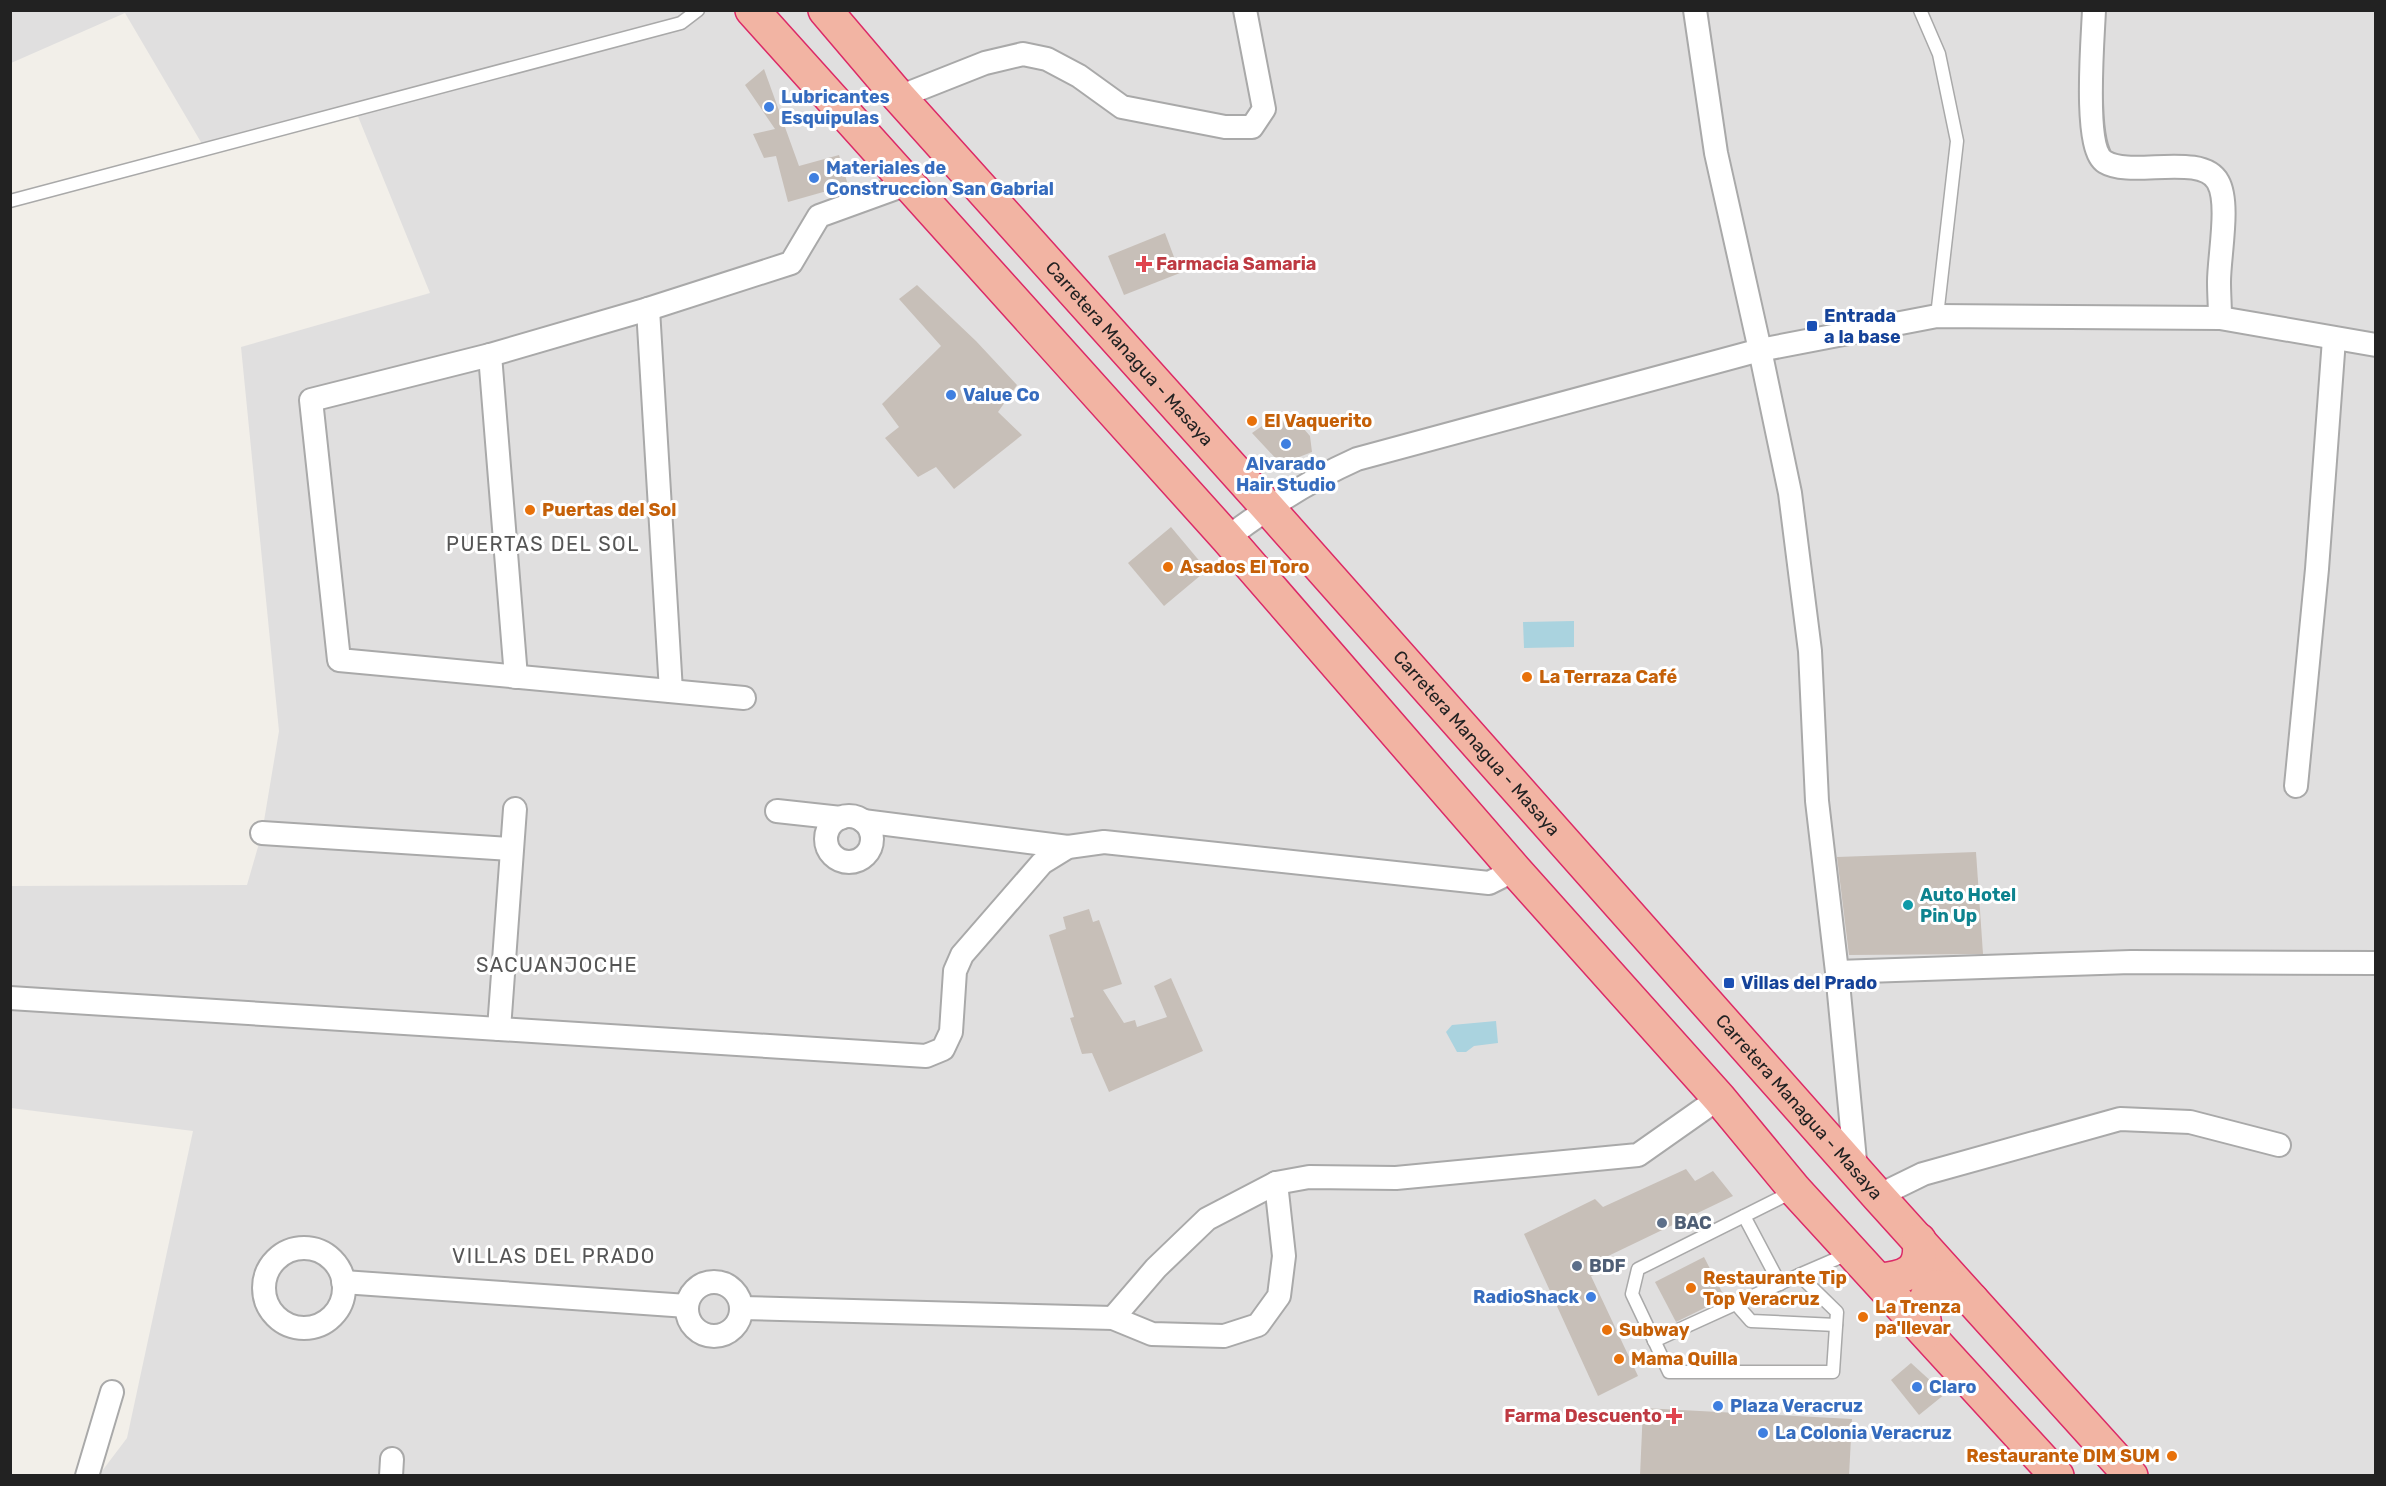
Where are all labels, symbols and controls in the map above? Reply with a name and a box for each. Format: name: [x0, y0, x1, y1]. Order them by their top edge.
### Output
place label: Lubricantes Esquipulas: [781, 86, 890, 129]
marker: Lubricantes Esquipulas: [762, 100, 776, 114]
place label: Materiales de Construccion San Gabrial: [826, 157, 1054, 200]
marker: Materiales de Construccion San Gabrial: [807, 171, 821, 185]
place label: Farmacia Samaria: [1156, 253, 1316, 275]
street label: Carretera Managua - Masaya: [1041, 257, 1218, 450]
marker: Farmacia Samaria: [1137, 257, 1151, 271]
place label: Entrada a la base: [1824, 305, 1901, 348]
marker: Entrada a la base: [1805, 319, 1819, 333]
place label: Value Co: [963, 384, 1040, 406]
marker: Value Co: [944, 388, 958, 402]
place label: El Vaquerito: [1264, 410, 1372, 432]
marker: El Vaquerito: [1245, 414, 1259, 428]
marker: Alvarado Hair Studio: [1279, 437, 1293, 451]
place label: Alvarado Hair Studio: [1236, 453, 1336, 496]
place label: Puertas del Sol: [542, 499, 677, 521]
marker: Puertas del Sol: [523, 503, 537, 517]
district label: PUERTAS DEL SOL: [446, 532, 640, 556]
place label: Asados El Toro: [1180, 556, 1310, 578]
marker: Asados El Toro: [1161, 560, 1175, 574]
street label: Carretera Managua - Masaya: [1389, 646, 1565, 841]
place label: La Terraza Café: [1539, 666, 1677, 688]
marker: La Terraza Café: [1520, 670, 1534, 684]
place label: Auto Hotel Pin Up: [1920, 884, 2016, 927]
marker: Auto Hotel Pin Up: [1901, 898, 1915, 912]
district label: SACUANJOCHE: [476, 953, 638, 977]
place label: Villas del Prado: [1741, 972, 1877, 994]
marker: Villas del Prado: [1722, 976, 1736, 990]
street label: Carretera Managua - Masaya: [1711, 1010, 1887, 1204]
place label: BAC: [1674, 1212, 1712, 1234]
marker: BAC: [1655, 1216, 1669, 1230]
district label: VILLAS DEL PRADO: [452, 1244, 656, 1268]
place label: BDF: [1589, 1255, 1626, 1277]
marker: BDF: [1570, 1259, 1584, 1273]
place label: Restaurante Tip Top Veracruz: [1703, 1267, 1847, 1310]
marker: Restaurante Tip Top Veracruz: [1684, 1281, 1698, 1295]
place label: RadioShack: [1473, 1286, 1579, 1308]
marker: RadioShack: [1584, 1290, 1598, 1304]
place label: La Trenza pa'llevar: [1875, 1296, 1961, 1339]
marker: La Trenza pa'llevar: [1856, 1310, 1870, 1324]
place label: Subway: [1619, 1319, 1690, 1341]
marker: Subway: [1600, 1323, 1614, 1337]
place label: Mama Quilla: [1631, 1348, 1738, 1370]
marker: Mama Quilla: [1612, 1352, 1626, 1366]
place label: Claro: [1929, 1376, 1977, 1398]
marker: Claro: [1910, 1380, 1924, 1394]
place label: Plaza Veracruz: [1730, 1395, 1863, 1417]
marker: Plaza Veracruz: [1711, 1399, 1725, 1413]
place label: Farma Descuento: [1504, 1405, 1662, 1427]
marker: Farma Descuento: [1667, 1409, 1681, 1423]
place label: La Colonia Veracruz: [1775, 1422, 1952, 1444]
marker: La Colonia Veracruz: [1756, 1426, 1770, 1440]
place label: Restaurante DIM SUM: [1966, 1445, 2160, 1467]
marker: Restaurante DIM SUM: [2165, 1449, 2179, 1463]

